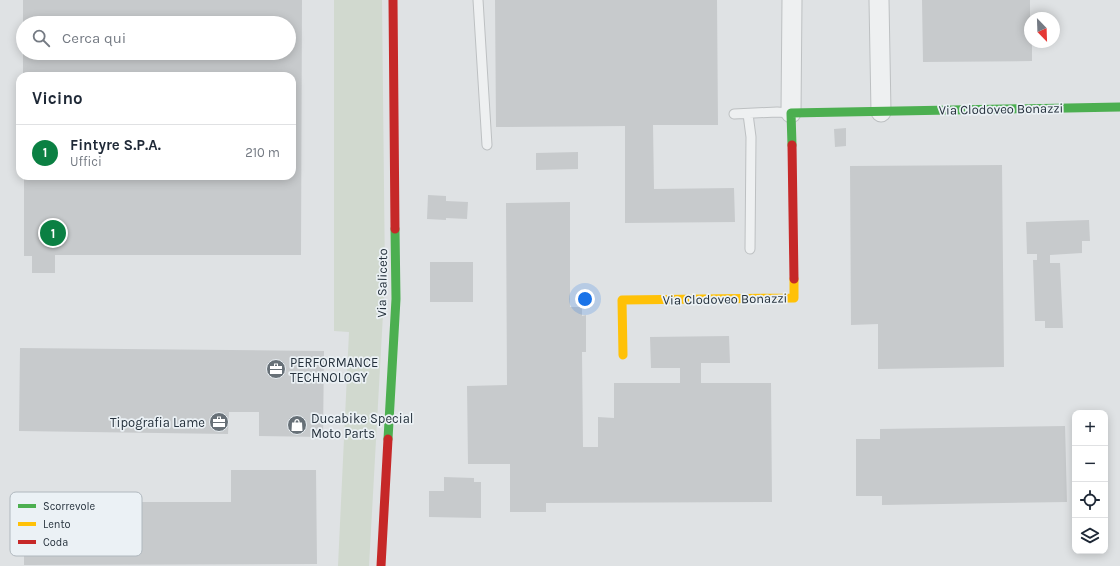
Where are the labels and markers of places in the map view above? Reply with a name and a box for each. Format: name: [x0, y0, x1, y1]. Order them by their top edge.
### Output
pin: 1: [40, 218, 66, 248]
place label: PERFORMANCE TECHNOLOGY: [290, 355, 378, 385]
office icon: PERFORMANCE TECHNOLOGY: [265, 358, 287, 380]
office icon: Tipografia Lame: [208, 411, 230, 433]
place label: Ducabike Special Moto Parts: [311, 411, 414, 441]
shop icon: Ducabike Special Moto Parts: [286, 414, 308, 436]
place label: Tipografia Lame: [110, 415, 205, 430]

